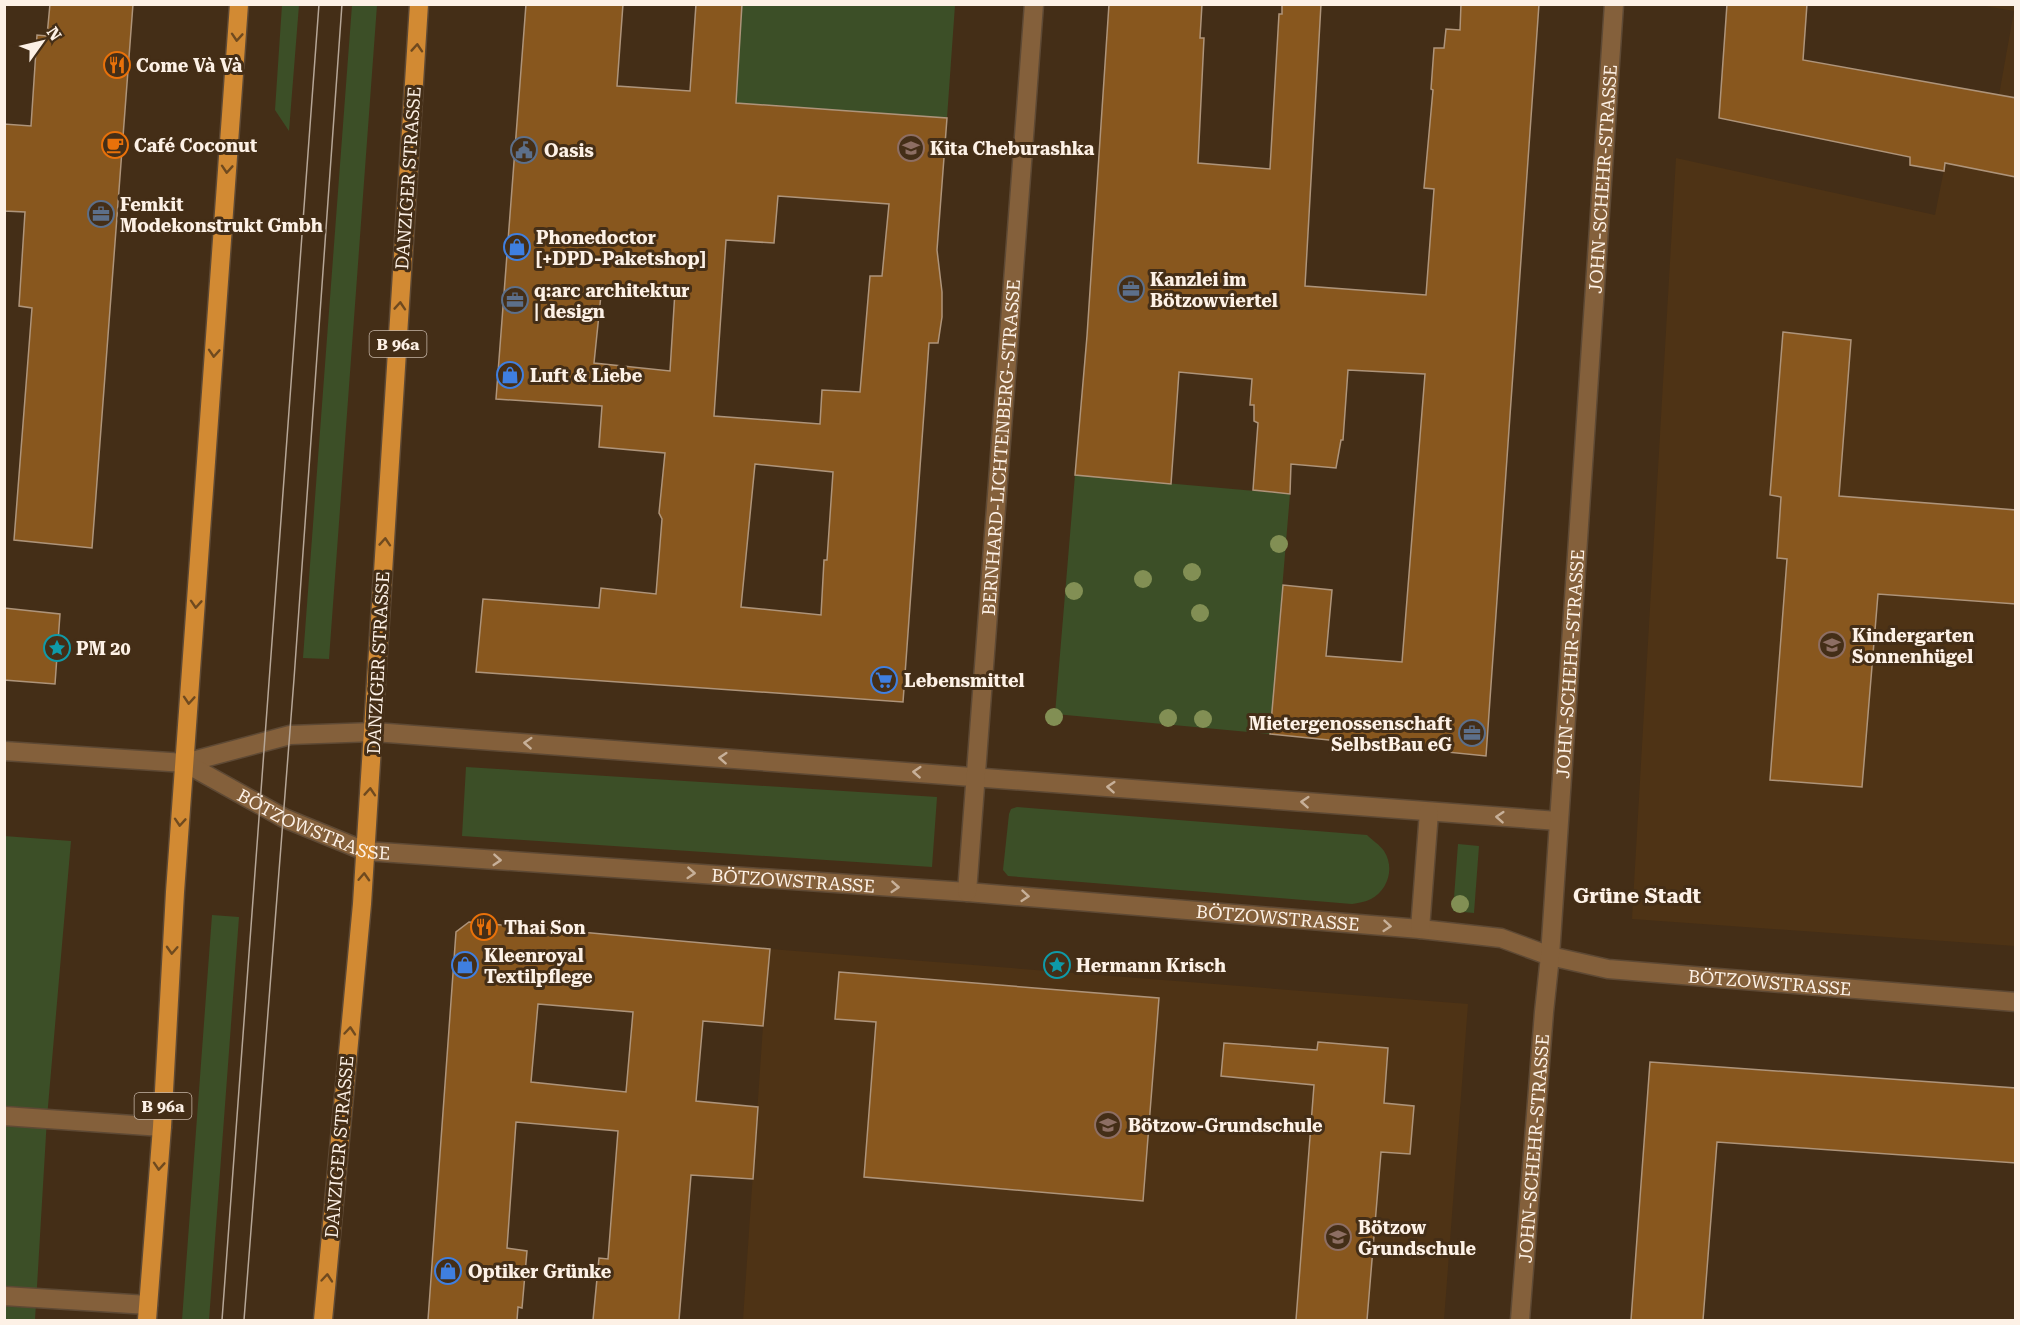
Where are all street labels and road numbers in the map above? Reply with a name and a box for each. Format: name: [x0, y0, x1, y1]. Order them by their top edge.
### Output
street label: JOHN-SCHEHR-STRASSE: [1584, 64, 1620, 294]
street label: DANZIGER STRASSE: [391, 86, 425, 270]
street label: BERNHARD-LICHTENBERG-STRASSE: [977, 278, 1024, 616]
road number: B 96a: [370, 331, 426, 357]
street label: JOHN-SCHEHR-STRASSE: [1551, 549, 1588, 779]
street label: DANZIGER STRASSE: [363, 571, 393, 755]
street label: BÖTZOWSTRASSE: [234, 784, 391, 863]
street label: BÖTZOWSTRASSE: [711, 864, 876, 896]
street label: BÖTZOWSTRASSE: [1195, 900, 1360, 935]
street label: BÖTZOWSTRASSE: [1687, 965, 1852, 999]
street label: JOHN-SCHEHR-STRASSE: [1514, 1033, 1553, 1264]
street label: DANZIGER STRASSE: [321, 1055, 357, 1239]
road number: B 96a: [134, 1093, 192, 1119]

